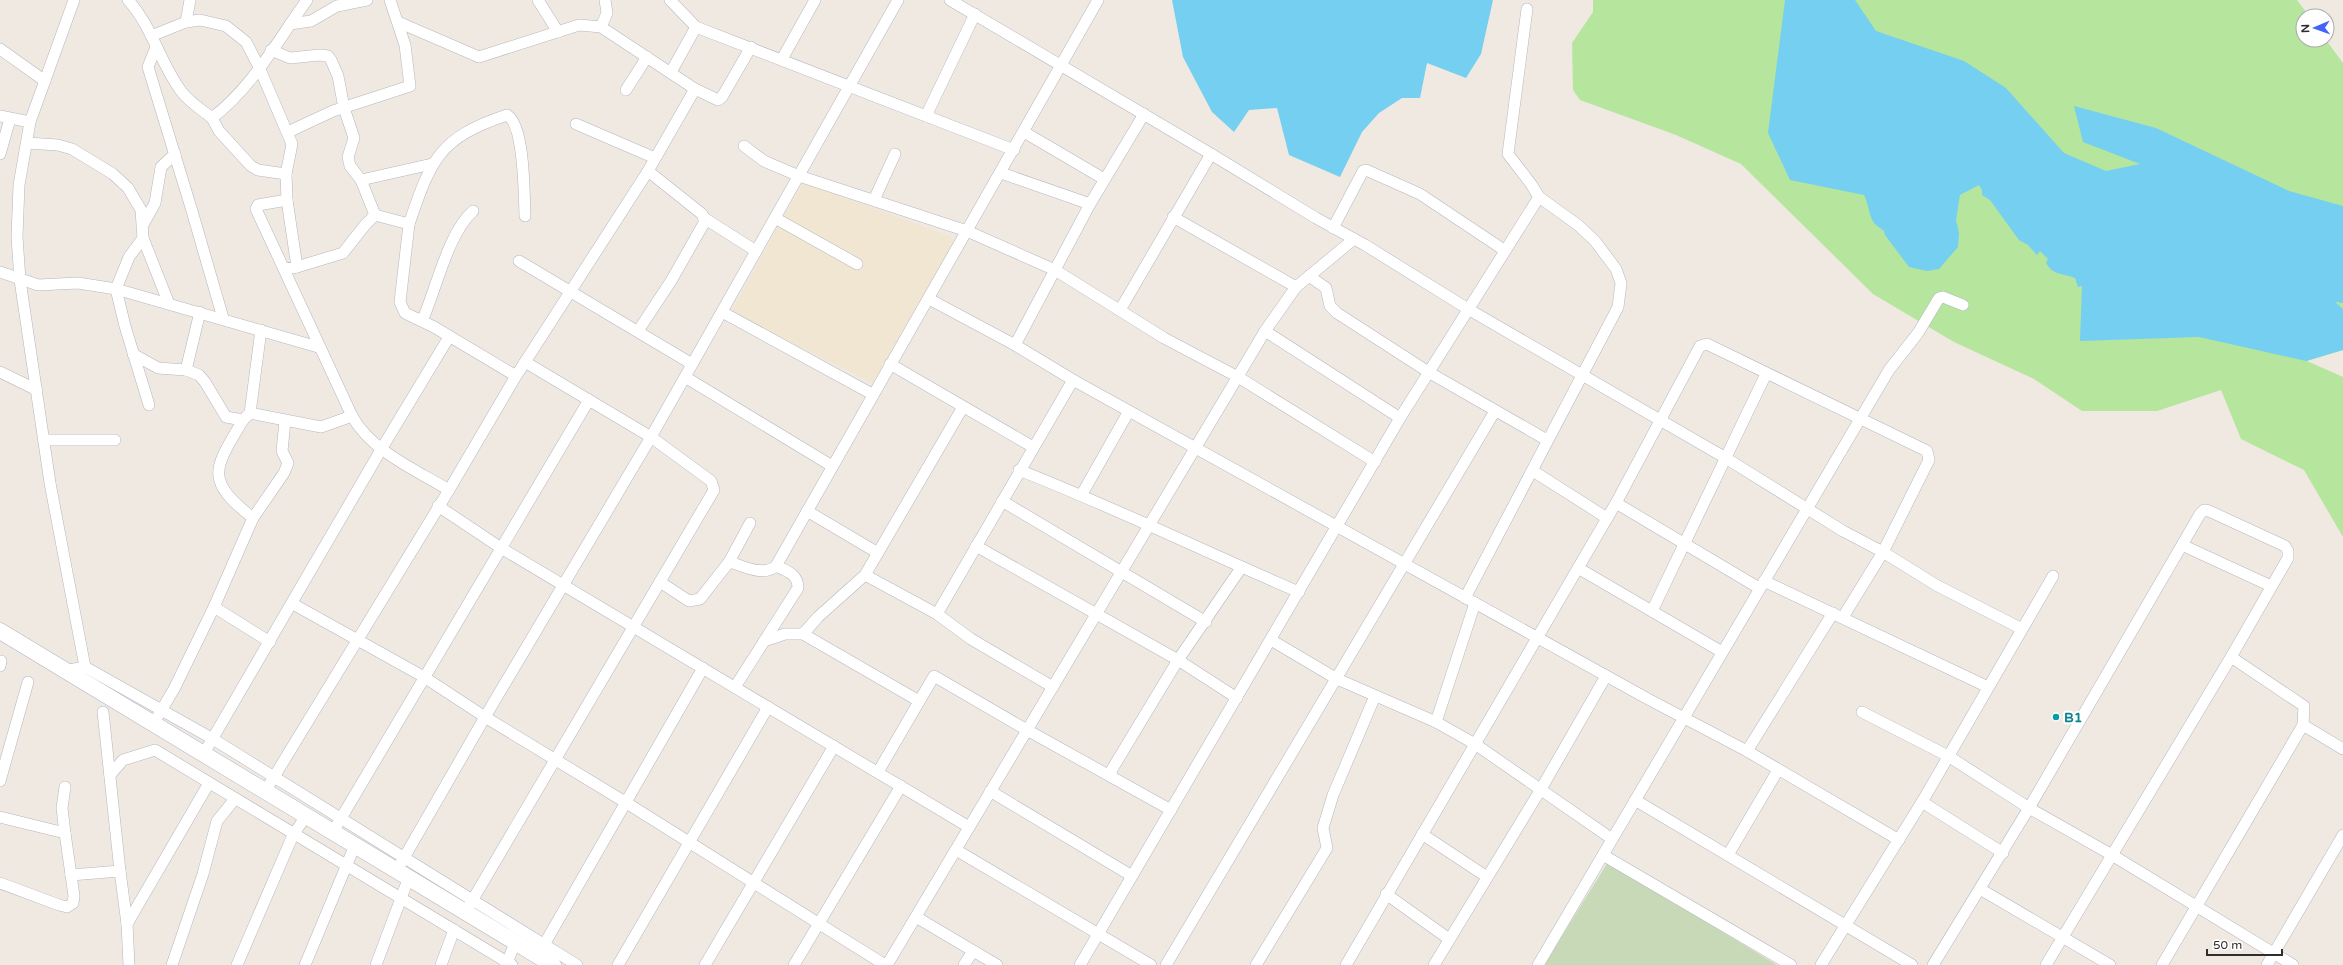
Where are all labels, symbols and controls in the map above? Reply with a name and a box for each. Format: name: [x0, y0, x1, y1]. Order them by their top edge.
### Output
north arrow: [2295, 8, 2335, 48]
text: N: [2299, 24, 2312, 33]
place label: B1: [2064, 709, 2083, 726]
marker: B1: [2051, 712, 2061, 722]
scale bar: [2207, 931, 2282, 957]
text: 50 m: [2213, 938, 2242, 952]

